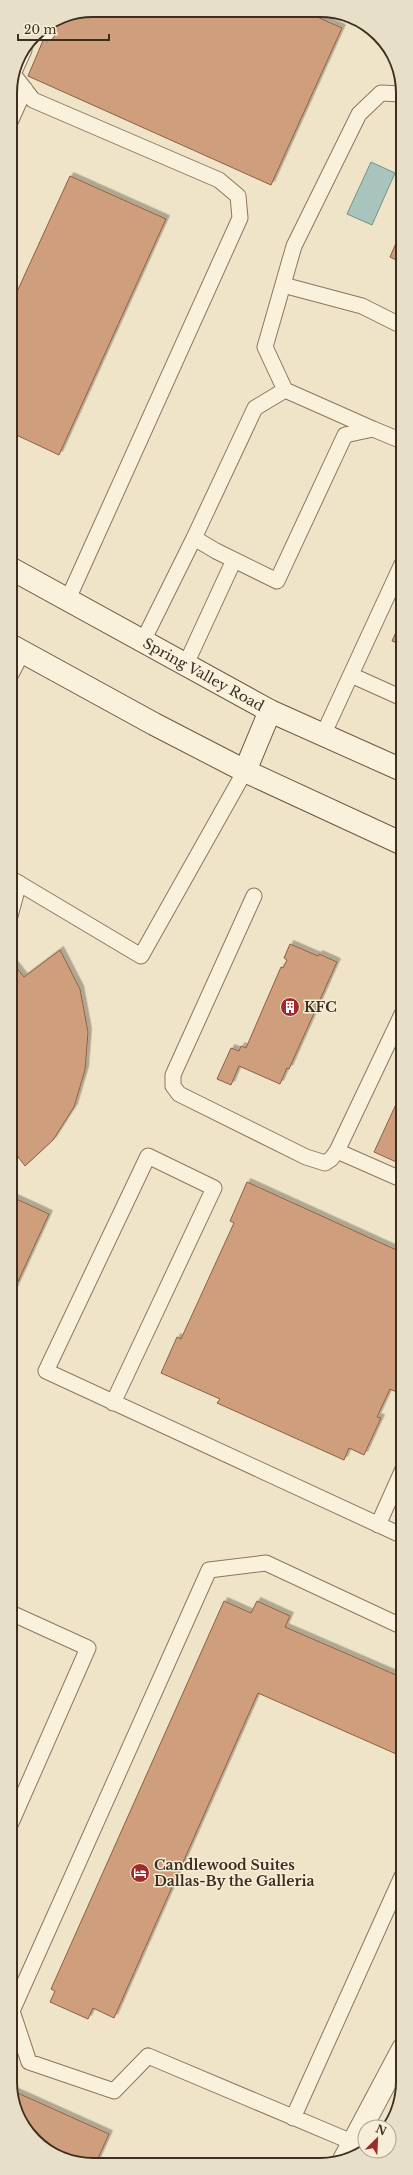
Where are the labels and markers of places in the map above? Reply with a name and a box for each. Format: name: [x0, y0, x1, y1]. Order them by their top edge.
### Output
building icon: KFC: [279, 996, 301, 1018]
place label: KFC: [304, 998, 337, 1016]
place label: Candlewood Suites Dallas-By the Galleria: [154, 1856, 314, 1890]
hotel icon: Candlewood Suites Dallas-By the Galleria: [129, 1862, 151, 1884]

